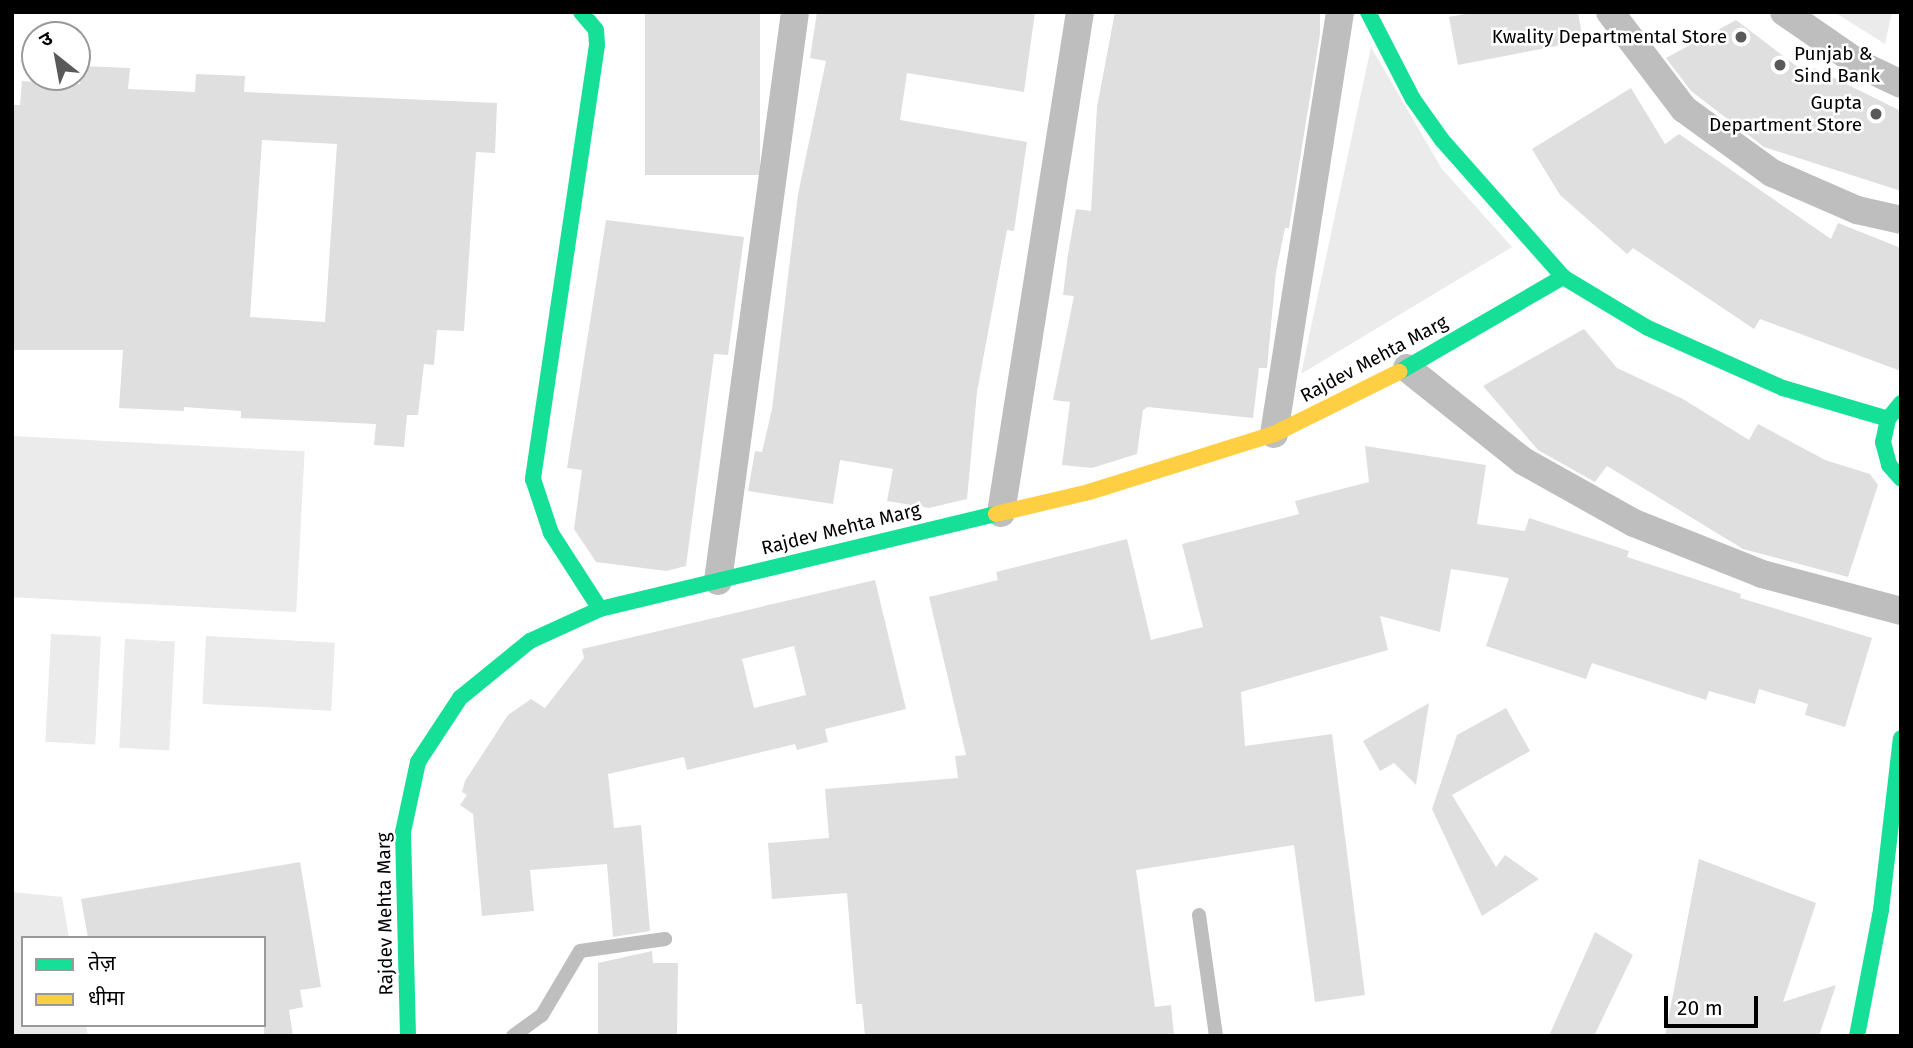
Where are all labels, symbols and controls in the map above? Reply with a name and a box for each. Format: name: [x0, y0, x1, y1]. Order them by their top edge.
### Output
north arrow: [21, 21, 91, 91]
place label: Kwality Departmental Store: [1492, 26, 1727, 48]
text: उ: [35, 27, 57, 52]
marker: Kwality Departmental Store: [1733, 29, 1749, 45]
place label: Punjab & Sind Bank: [1794, 43, 1880, 87]
marker: Punjab & Sind Bank: [1772, 57, 1788, 73]
place label: Gupta Department Store: [1709, 92, 1862, 136]
marker: Gupta Department Store: [1868, 106, 1884, 122]
street label: Rajdev Mehta Marg: [1297, 311, 1451, 407]
street label: Rajdev Mehta Marg: [759, 498, 923, 560]
street label: Rajdev Mehta Marg: [372, 832, 398, 996]
legend: [21, 936, 266, 1027]
text: तेज़: [88, 950, 116, 976]
scale bar: [1668, 982, 1762, 1026]
text: धीमा: [88, 985, 124, 1011]
text: 20 m: [1677, 995, 1723, 1021]

